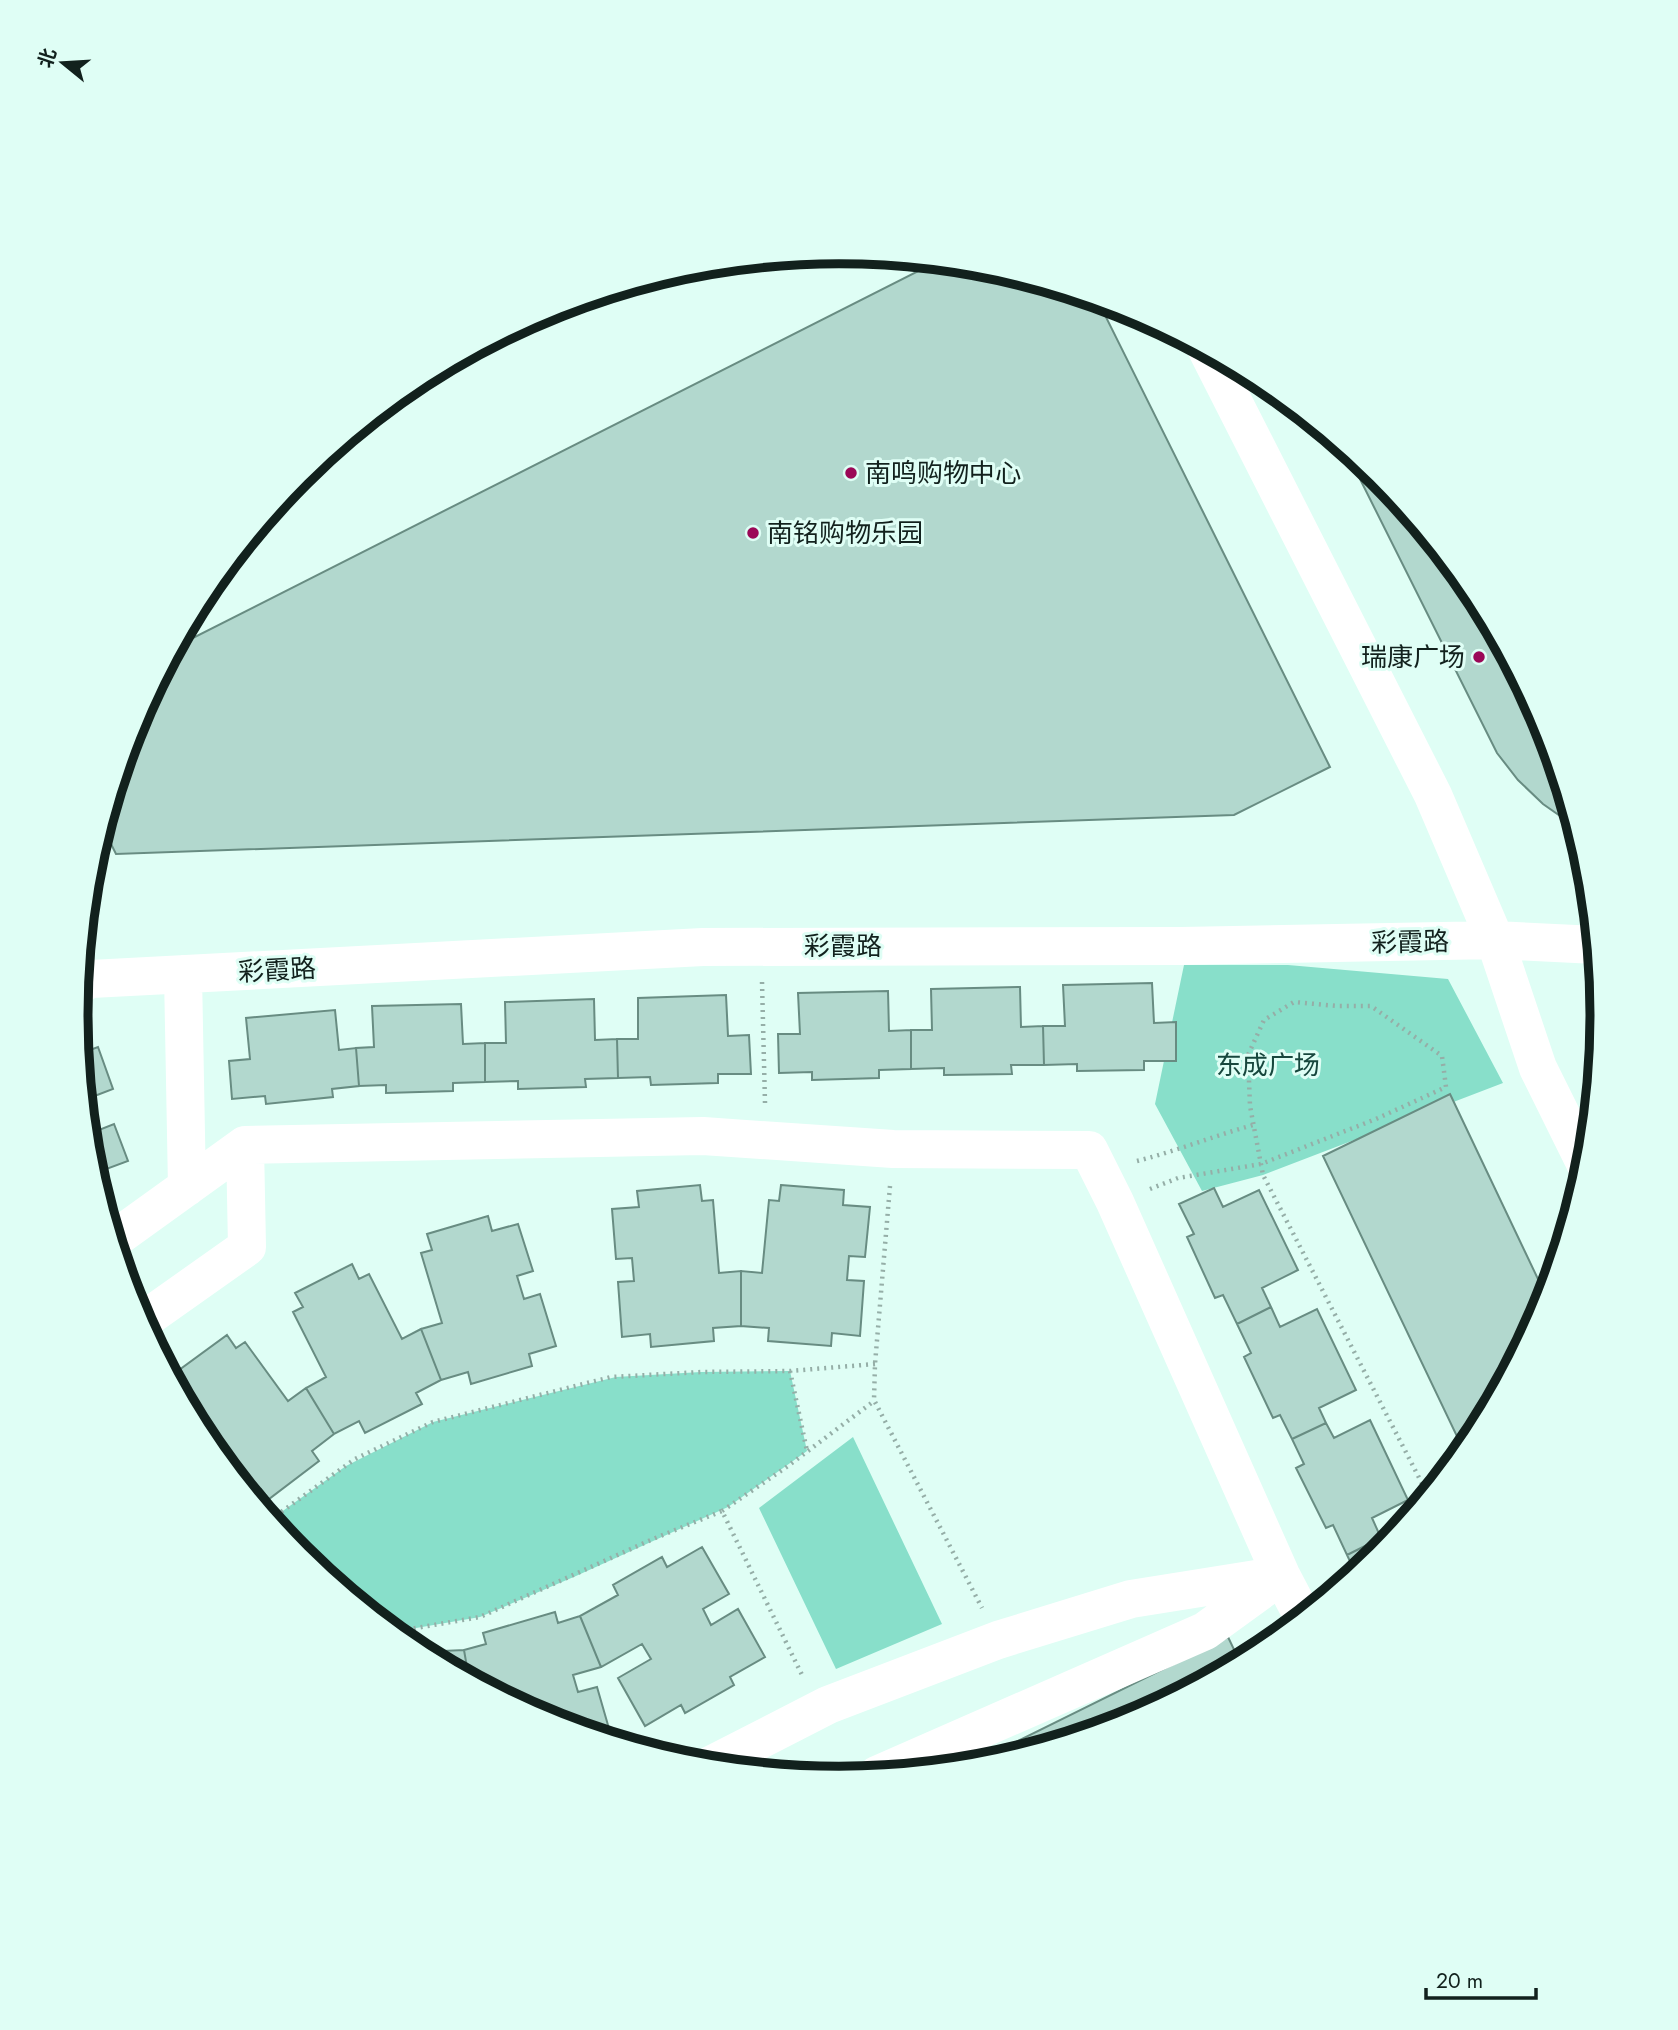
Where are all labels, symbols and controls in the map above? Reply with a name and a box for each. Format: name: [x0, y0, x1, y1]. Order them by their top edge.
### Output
north arrow: [28, 28, 98, 98]
text: 北: [32, 45, 63, 71]
place label: 南鸣购物中心: [865, 454, 1021, 492]
marker: 南鸣购物中心: [843, 465, 859, 481]
place label: 南铭购物乐园: [767, 514, 923, 552]
marker: 南铭购物乐园: [745, 525, 761, 541]
place label: 瑞康广场: [1361, 638, 1465, 676]
marker: 瑞康广场: [1471, 649, 1487, 665]
street label: 彩霞路: [1371, 922, 1449, 962]
street label: 彩霞路: [804, 927, 882, 965]
street label: 彩霞路: [237, 949, 317, 991]
park label: 东成广场: [1216, 1046, 1320, 1084]
scale bar: [1426, 1956, 1536, 2000]
text: 20 m: [1436, 1966, 1483, 1996]

